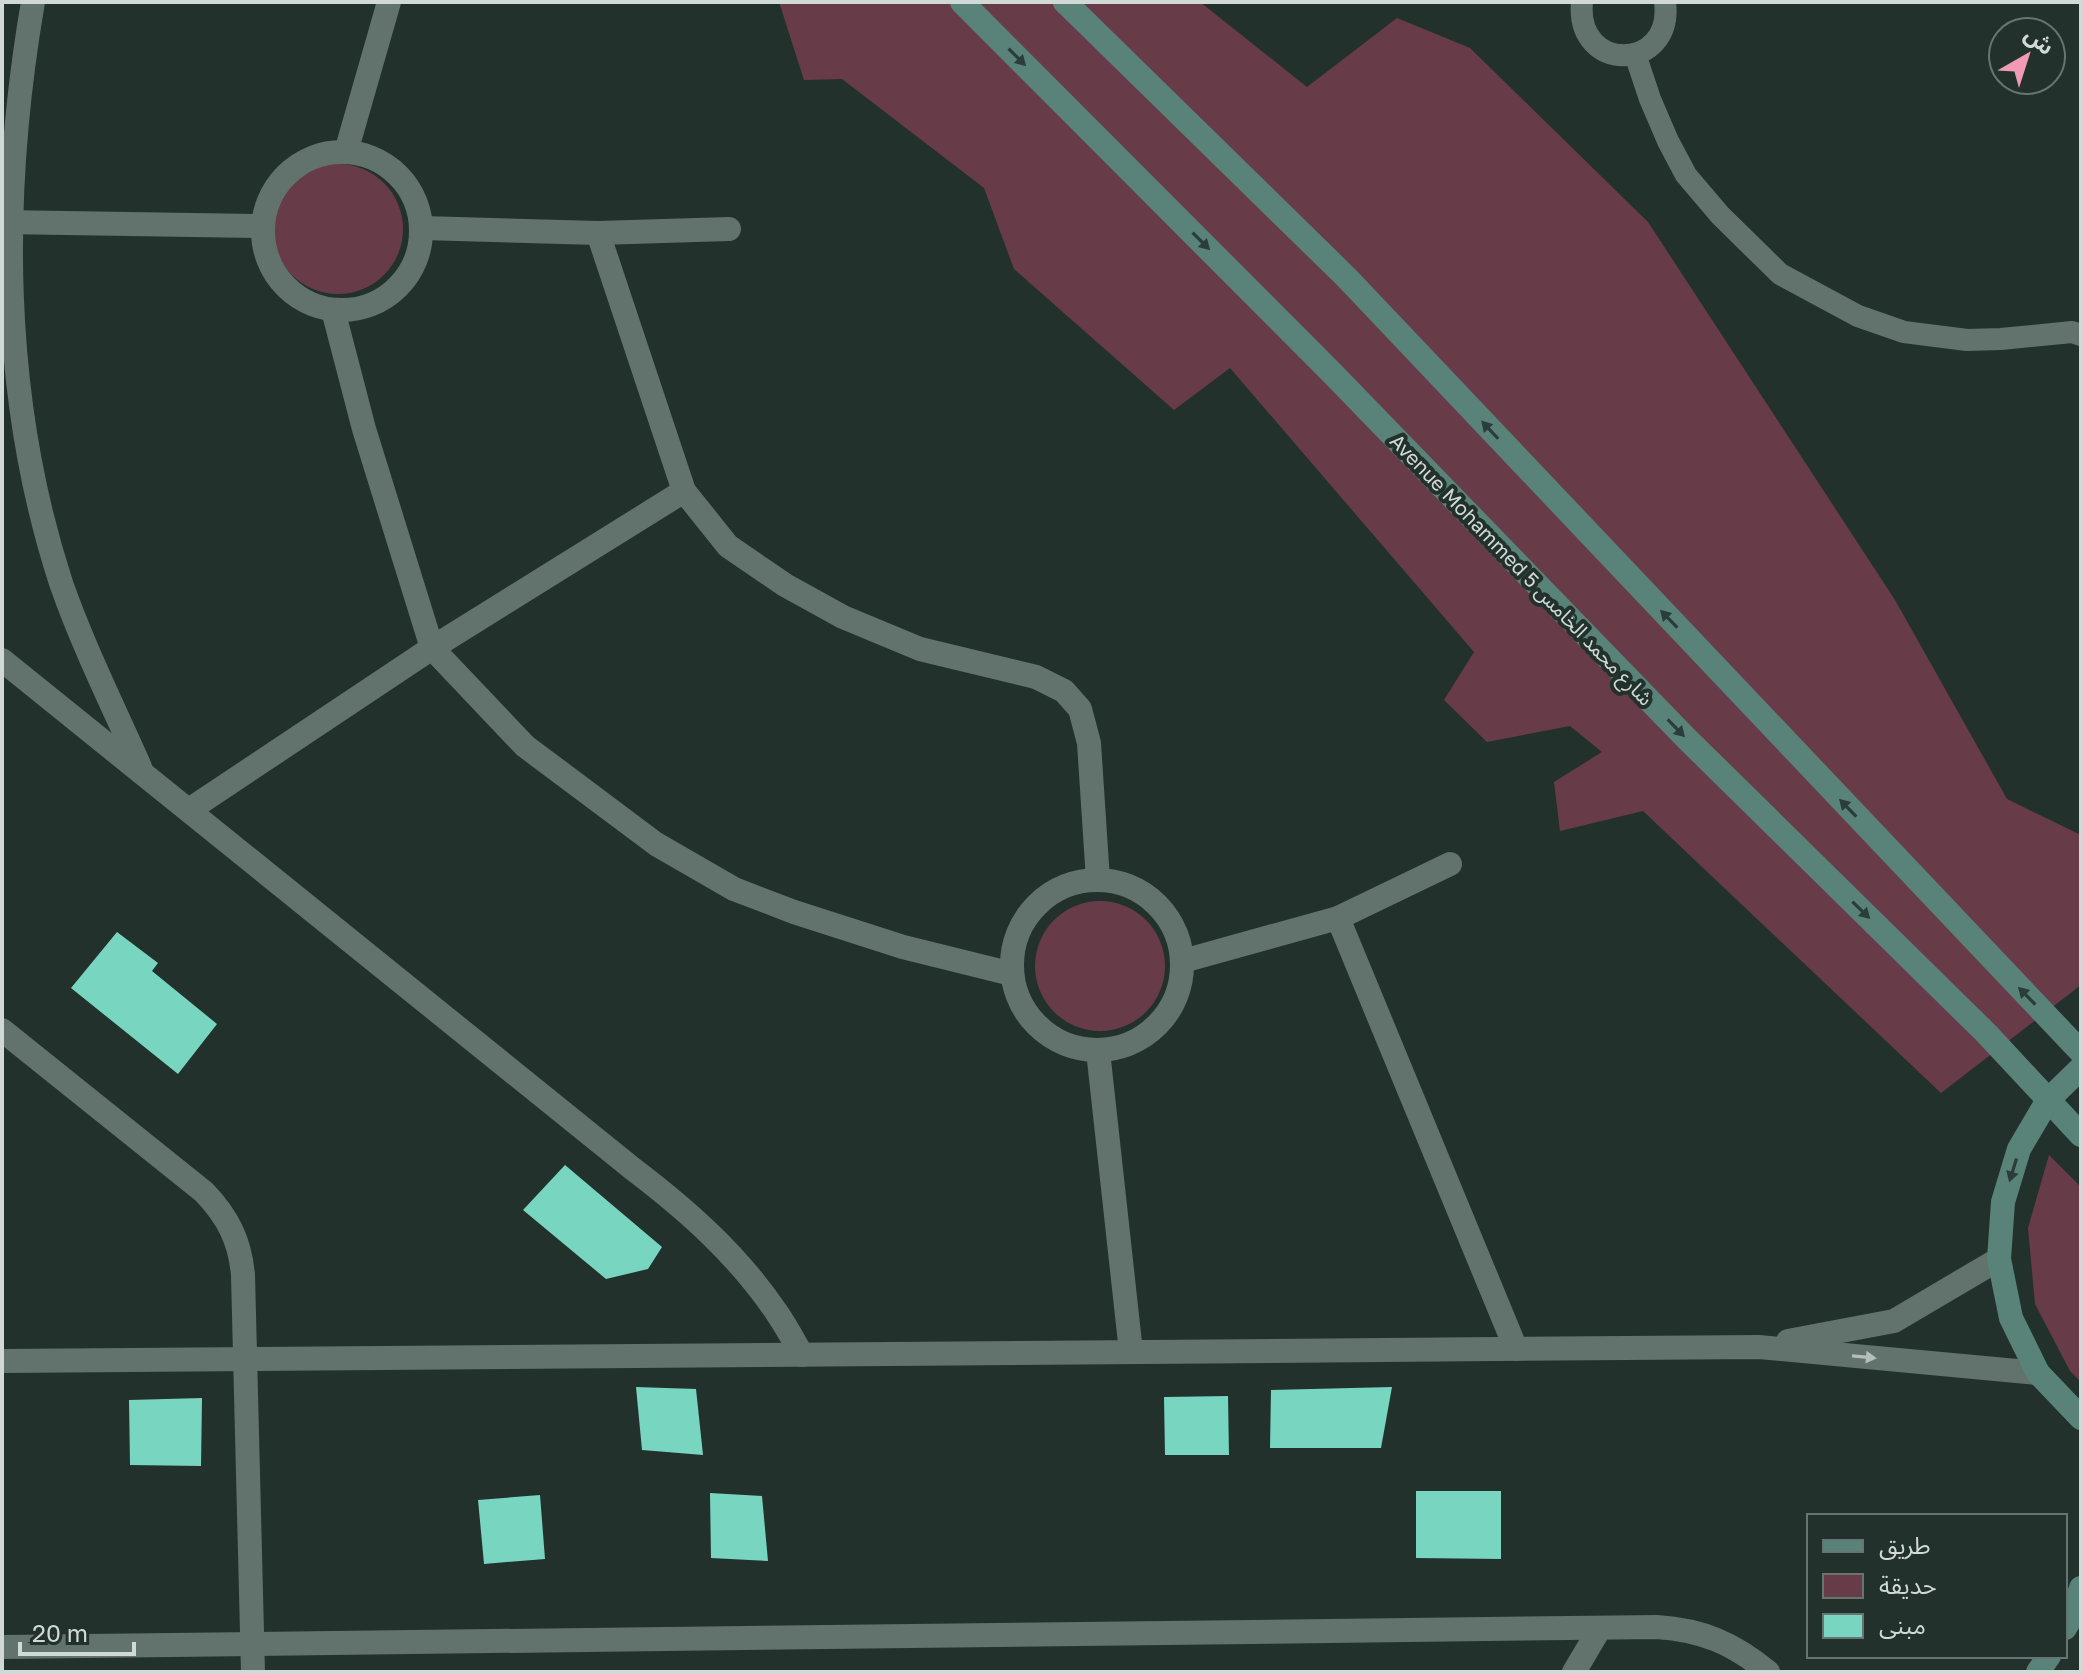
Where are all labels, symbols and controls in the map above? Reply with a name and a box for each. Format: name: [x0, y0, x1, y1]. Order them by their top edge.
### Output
north arrow: [1987, 16, 2067, 96]
text: ش: [2020, 20, 2060, 60]
one-way arrow: [1007, 47, 1026, 66]
one-way arrow: [1191, 231, 1210, 250]
one-way arrow: [1482, 421, 1500, 440]
street label: Avenue Mohammed 5 شارع محمد الخامس: [1383, 428, 1658, 713]
one-way arrow: [1660, 610, 1678, 629]
one-way arrow: [1666, 718, 1685, 737]
one-way arrow: [1839, 799, 1857, 818]
one-way arrow: [1851, 901, 1870, 919]
one-way arrow: [2018, 987, 2037, 1006]
one-way arrow: [2006, 1158, 2018, 1182]
one-way arrow: [1852, 1351, 1877, 1364]
legend: [1807, 1514, 2067, 1658]
text: طريق: [1879, 1530, 1931, 1561]
text: حديقة: [1879, 1570, 1937, 1599]
scale bar: [20, 1606, 134, 1656]
text: مبنى: [1879, 1610, 1926, 1639]
text: 20 m: [32, 1618, 88, 1647]

